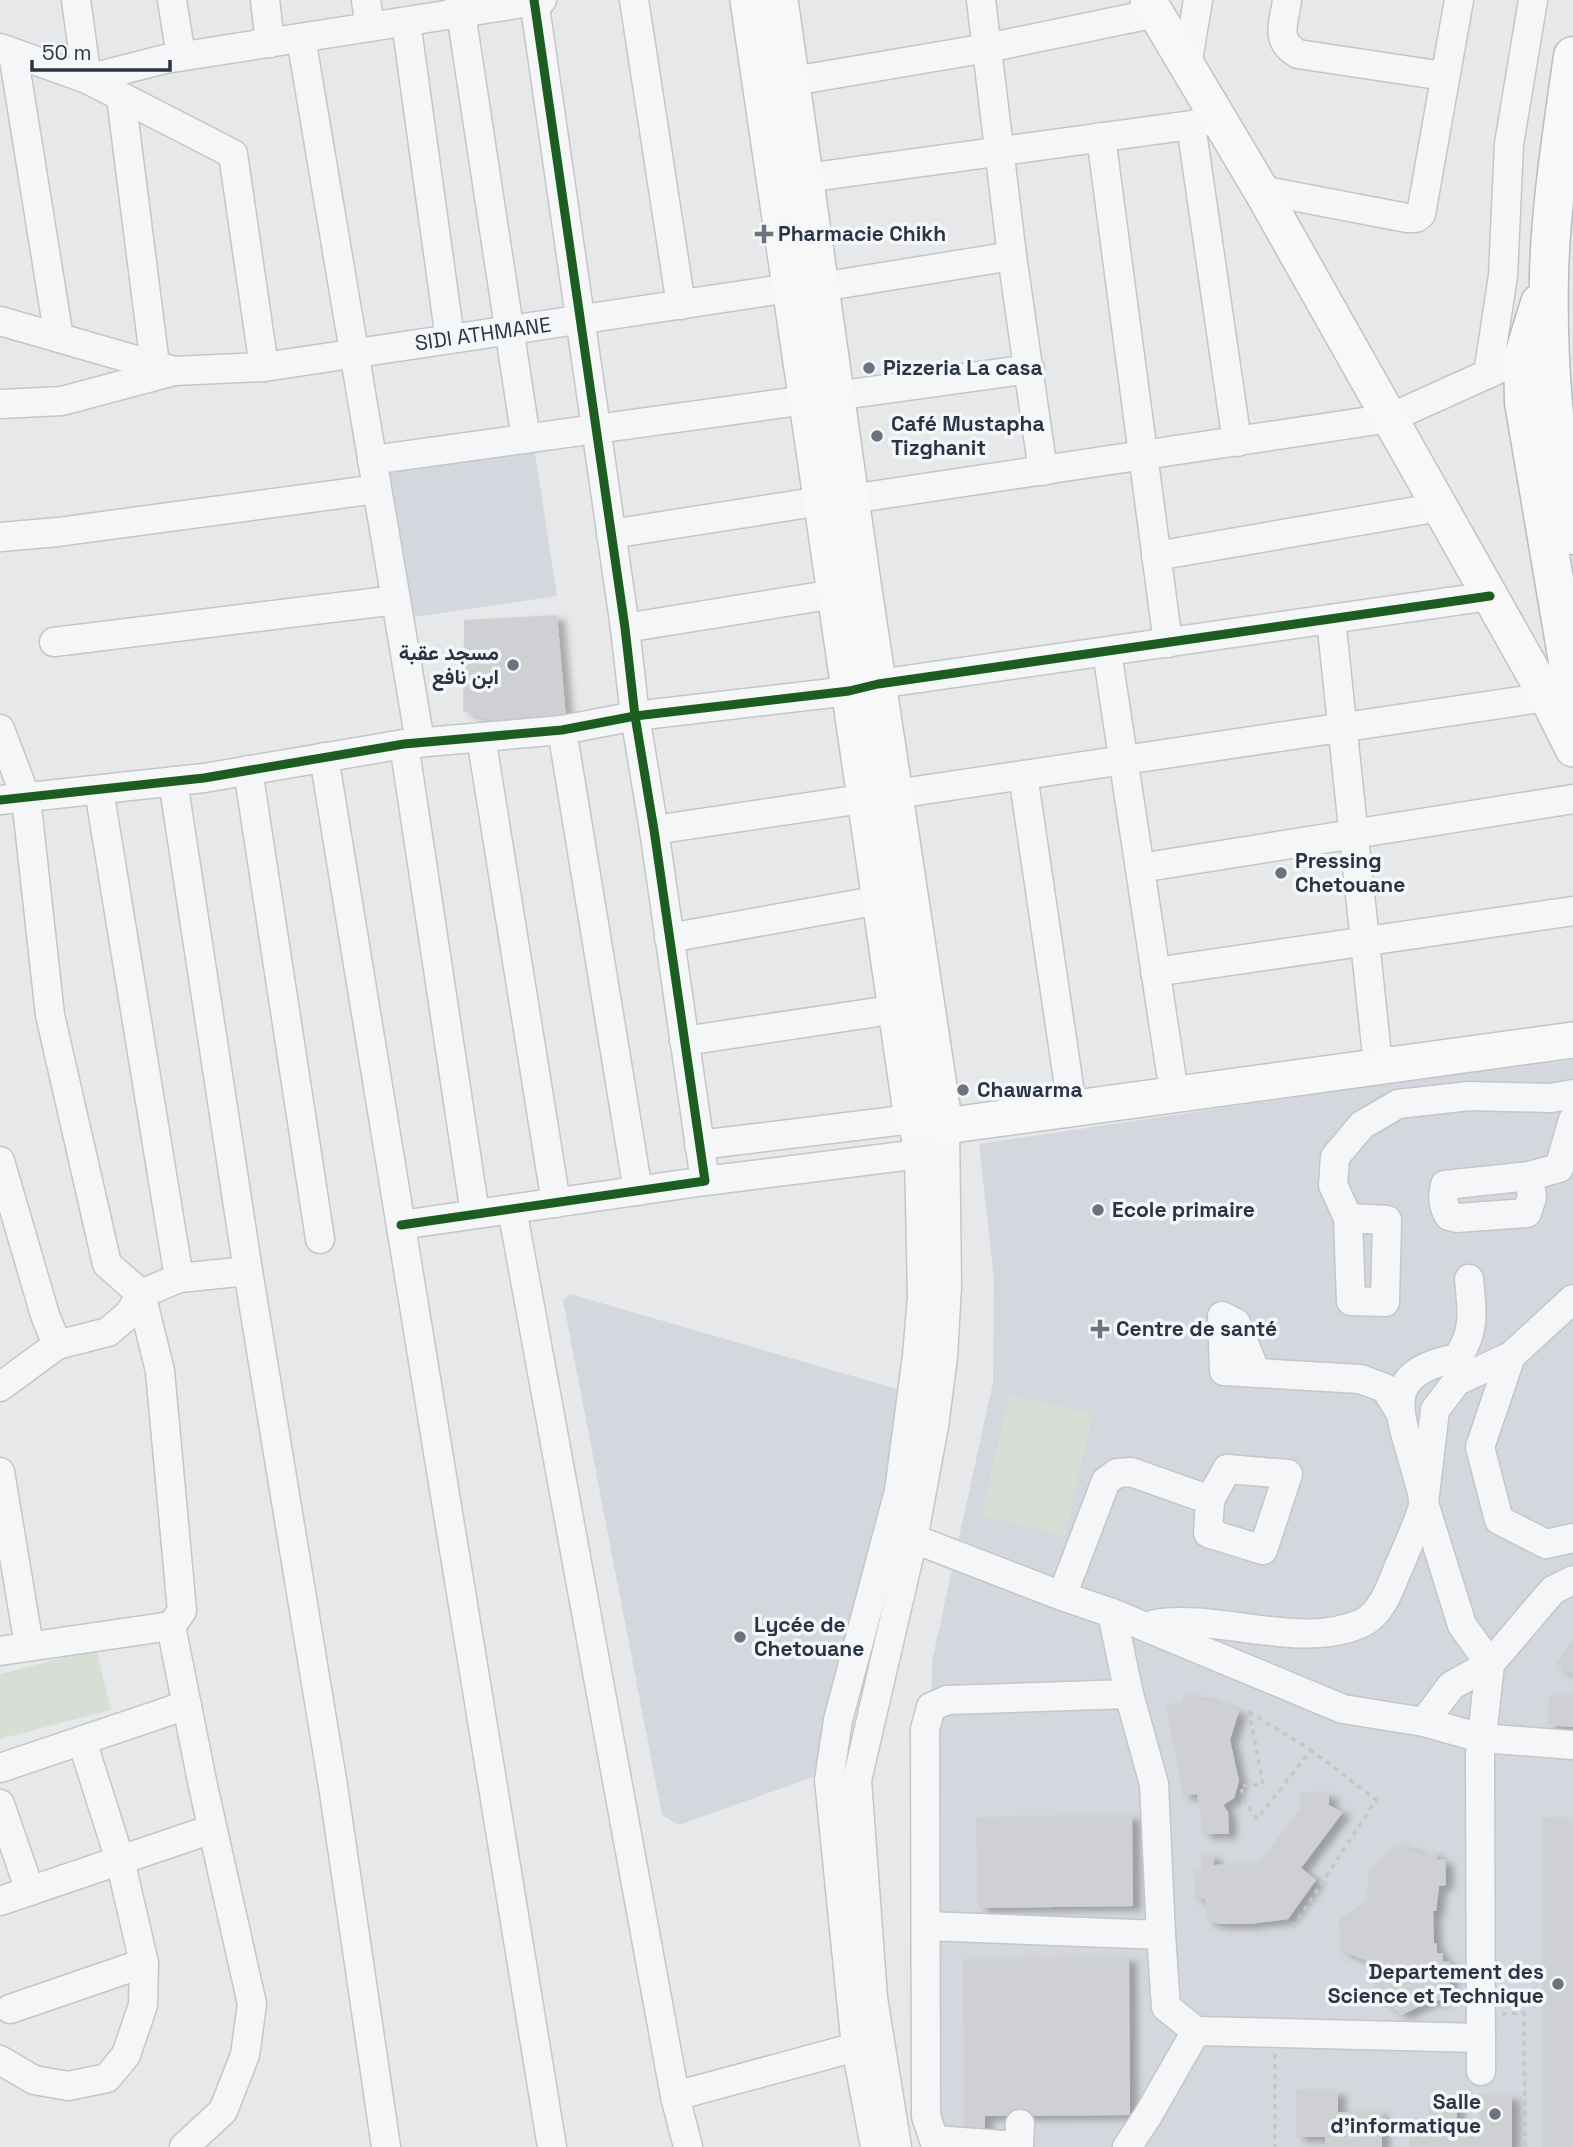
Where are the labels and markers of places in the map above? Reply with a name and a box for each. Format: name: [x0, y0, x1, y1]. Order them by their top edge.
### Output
place label: Pharmacie Chikh: [778, 220, 946, 247]
marker: Pharmacie Chikh: [756, 226, 772, 242]
place label: Pizzeria La casa: [883, 354, 1043, 381]
marker: Pizzeria La casa: [861, 360, 877, 376]
place label: Café Mustapha Tizghanit: [891, 410, 1045, 461]
marker: Café Mustapha Tizghanit: [869, 428, 885, 444]
place label: مسجد عقبة ابن نافع: [399, 639, 499, 691]
marker: مسجد عقبة ابن نافع: [505, 657, 521, 673]
place label: Pressing Chetouane: [1295, 847, 1405, 898]
marker: Pressing Chetouane: [1273, 865, 1289, 881]
place label: Chawarma: [977, 1076, 1083, 1103]
marker: Chawarma: [955, 1082, 971, 1098]
place label: Ecole primaire: [1112, 1196, 1255, 1223]
marker: Ecole primaire: [1090, 1202, 1106, 1218]
place label: Centre de santé: [1116, 1315, 1277, 1342]
marker: Centre de santé: [1090, 1319, 1110, 1339]
place label: Lycée de Chetouane: [754, 1611, 864, 1662]
marker: Lycée de Chetouane: [732, 1629, 748, 1645]
place label: Departement des Science et Technique: [1328, 1958, 1544, 2009]
marker: Departement des Science et Technique: [1550, 1976, 1566, 1992]
place label: Salle d'informatique: [1330, 2088, 1481, 2139]
marker: Salle d'informatique: [1487, 2106, 1503, 2122]

